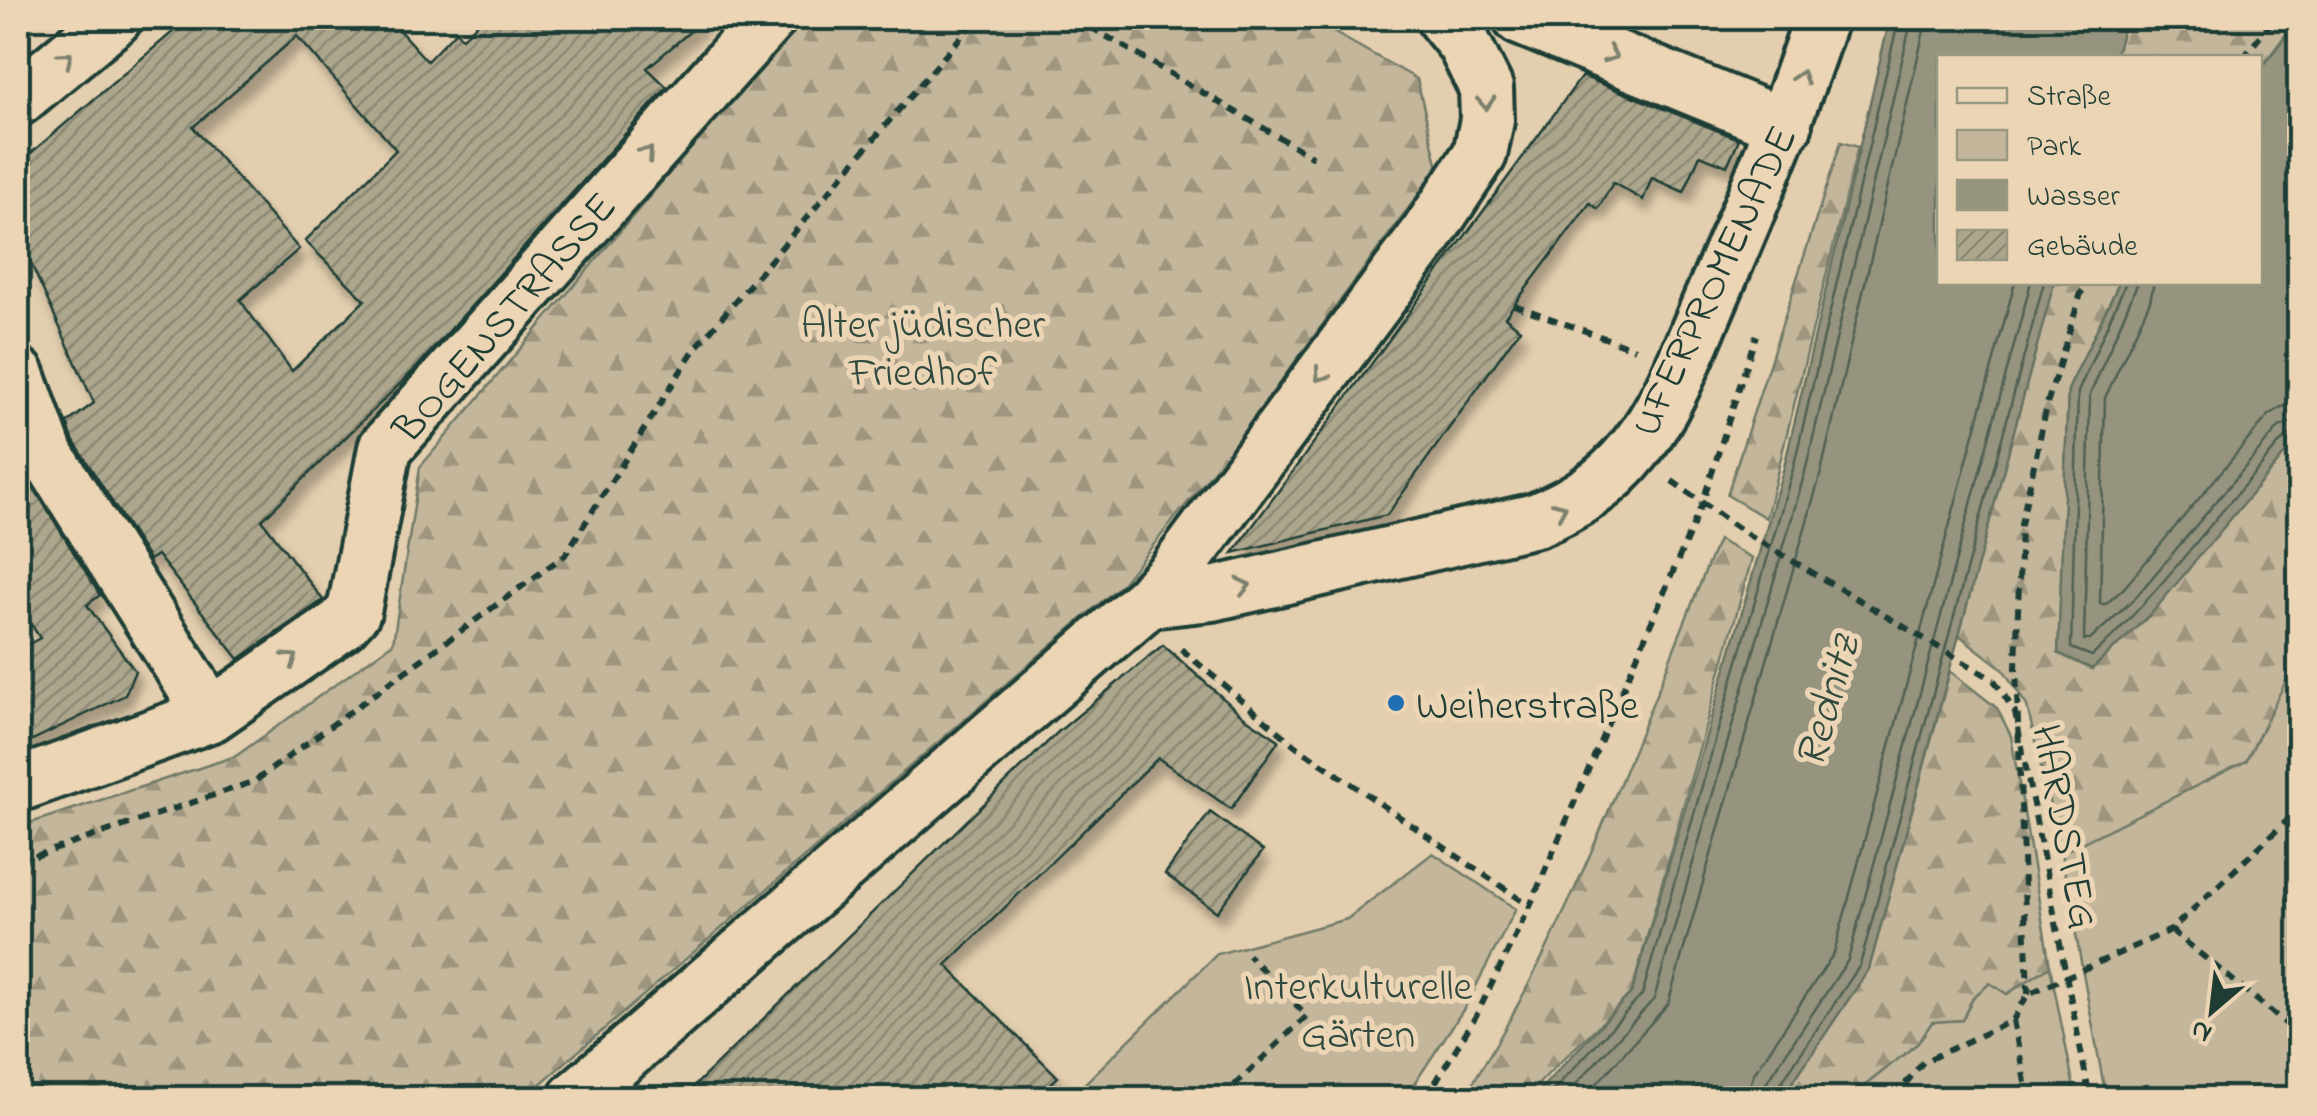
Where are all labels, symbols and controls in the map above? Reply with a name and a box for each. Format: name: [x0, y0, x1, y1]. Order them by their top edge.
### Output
one-way arrow: [1601, 43, 1618, 63]
one-way arrow: [54, 52, 73, 70]
legend: [1937, 55, 2262, 285]
one-way arrow: [1790, 70, 1810, 87]
text: Straße: [2027, 76, 2112, 120]
one-way arrow: [1475, 95, 1496, 111]
street label: UFERPROMENADE: [1617, 116, 1815, 447]
text: Park: [2027, 126, 2082, 170]
one-way arrow: [635, 147, 653, 165]
text: Wasser: [2027, 176, 2120, 220]
street label: BOGENSTRASSE: [379, 180, 633, 459]
text: Gebäude: [2027, 226, 2138, 270]
park label: Alter jüdischer Friedhof: [801, 296, 1046, 405]
one-way arrow: [1315, 364, 1333, 382]
one-way arrow: [1550, 501, 1568, 521]
one-way arrow: [1236, 577, 1253, 598]
water label: Rednitz: [1780, 626, 1881, 776]
one-way arrow: [281, 653, 299, 672]
place label: Weiherstraße: [1416, 677, 1639, 738]
marker: Weiherstraße: [1385, 692, 1407, 714]
street label: HARDSTEG: [2013, 719, 2112, 934]
park label: Interkulturelle Gärten: [1244, 958, 1473, 1067]
north arrow: [2162, 961, 2262, 1061]
text: N: [2184, 1007, 2220, 1053]

